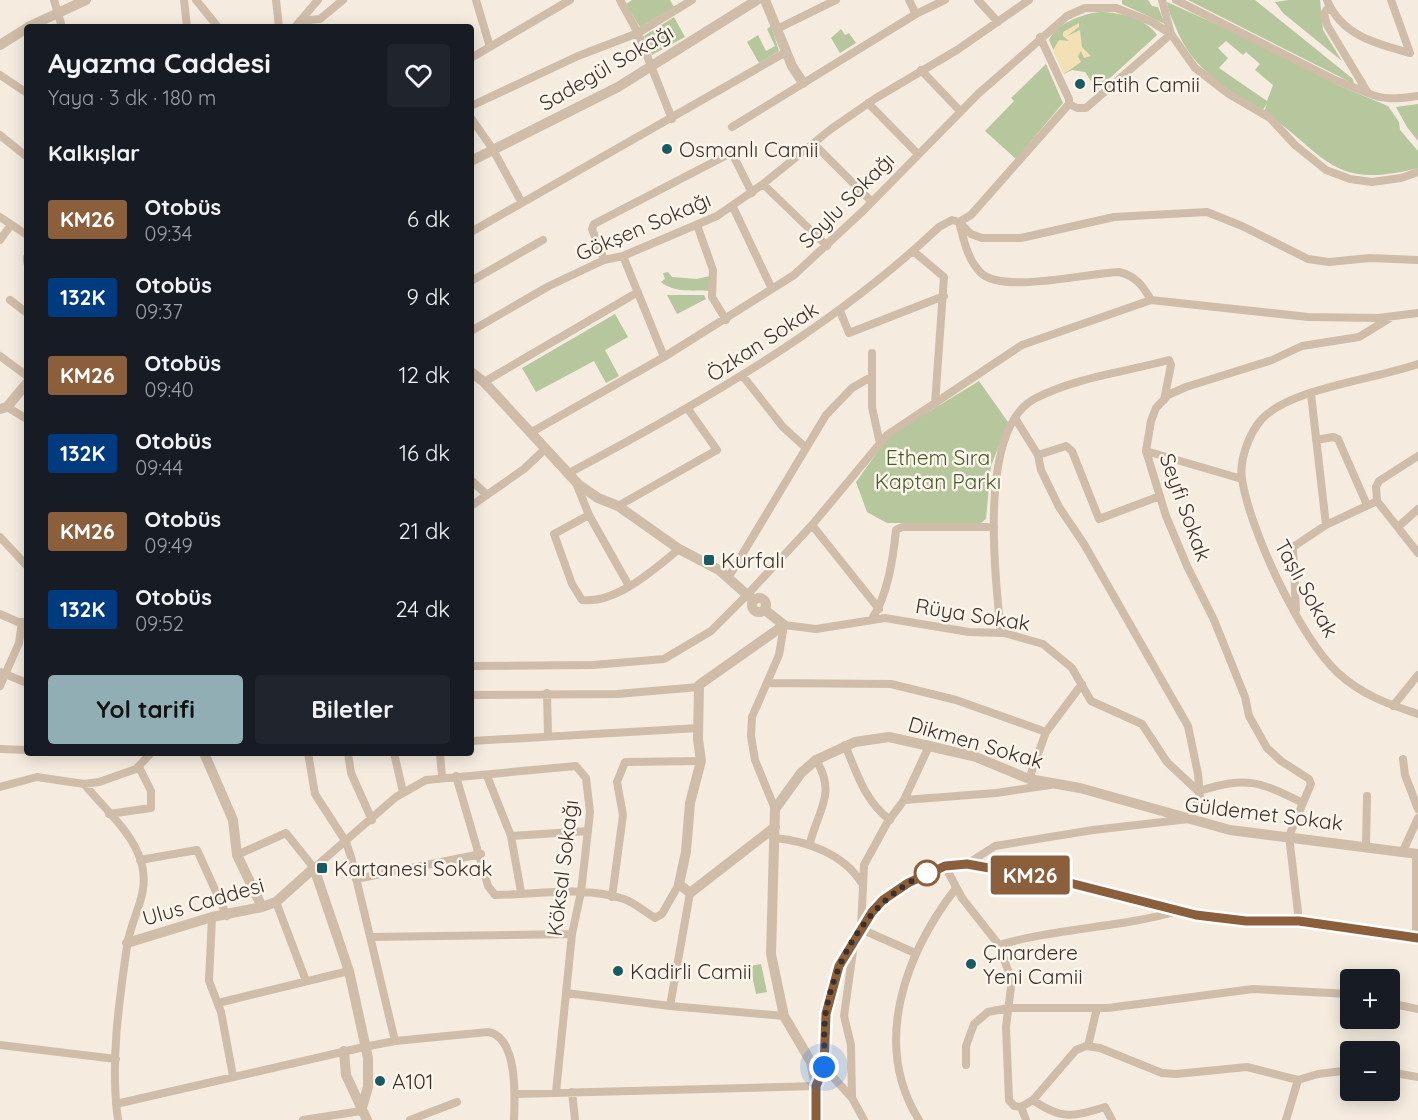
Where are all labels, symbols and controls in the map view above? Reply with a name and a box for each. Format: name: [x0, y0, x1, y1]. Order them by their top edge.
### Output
street label: Sadegül Sokağı: [534, 18, 678, 116]
button: heart: [387, 44, 450, 107]
text: Ayazma Caddesi: [48, 45, 271, 80]
place label: Fatih Camii: [1092, 71, 1200, 97]
marker: Fatih Camii: [1073, 77, 1087, 91]
text: Yaya · 3 dk · 180 m: [48, 85, 216, 110]
place label: Osmanlı Camii: [679, 136, 819, 162]
text: Kalkışlar: [48, 139, 140, 167]
marker: Osmanlı Camii: [660, 142, 674, 156]
street label: Soylu Sokağı: [793, 147, 899, 253]
street label: Gökşen Sokağı: [572, 186, 714, 266]
text: Otobüs: [145, 193, 221, 221]
text: 6 dk: [407, 205, 450, 233]
text: KM26: [60, 206, 115, 232]
text: 09:34: [145, 221, 192, 246]
text: Otobüs: [135, 271, 212, 299]
text: 9 dk: [407, 283, 450, 311]
text: 132K: [60, 284, 105, 310]
street label: Özkan Sokak: [701, 295, 823, 387]
text: 09:37: [135, 299, 183, 324]
text: Otobüs: [145, 349, 221, 377]
text: 12 dk: [399, 361, 450, 389]
text: KM26: [60, 362, 115, 388]
text: 09:40: [145, 377, 194, 402]
text: Otobüs: [135, 427, 212, 455]
text: 16 dk: [399, 439, 450, 467]
text: 132K: [60, 440, 105, 466]
park label: Ethem Sıra Kaptan Parkı: [875, 444, 1001, 494]
street label: Seyfi Sokak: [1154, 450, 1218, 564]
text: 09:44: [135, 455, 183, 480]
text: Otobüs: [145, 505, 221, 533]
text: 21 dk: [399, 517, 450, 545]
text: KM26: [60, 518, 115, 544]
text: 09:49: [145, 533, 193, 558]
street label: Taşlı Sokak: [1269, 535, 1345, 641]
place label: Kurfalı: [721, 547, 785, 573]
marker: Kurfalı: [702, 553, 716, 567]
text: Otobüs: [135, 583, 212, 611]
street label: Rüya Sokak: [914, 592, 1032, 636]
text: 24 dk: [395, 595, 450, 623]
text: 132K: [60, 596, 105, 622]
text: 09:52: [135, 611, 184, 636]
button: Yol tarifi: [48, 675, 243, 744]
button: Biletler: [255, 675, 450, 744]
street label: Dikmen Sokak: [905, 710, 1047, 774]
street label: Güldemet Sokak: [1183, 790, 1345, 836]
street label: Köksal Sokağı: [541, 798, 583, 938]
place label: Kartanesi̇ Sokak: [334, 855, 493, 881]
line badge: KM26: [988, 856, 1072, 894]
unlabelled marker: [914, 860, 940, 886]
marker: Kartanesi̇ Sokak: [315, 861, 329, 875]
text: KM26: [1003, 862, 1057, 888]
street label: Ulus Caddesi: [139, 871, 267, 931]
place label: Çınardere Yeni Camii: [983, 939, 1083, 989]
marker: Çınardere Yeni Camii: [964, 957, 978, 971]
place label: Kadirli Camii: [630, 958, 752, 984]
marker: Kadirli Camii: [611, 964, 625, 978]
map controls: [1340, 969, 1400, 1101]
button: +: [1340, 969, 1400, 1029]
button: −: [1340, 1041, 1400, 1101]
your location: [809, 1052, 839, 1082]
place label: A101: [392, 1068, 434, 1094]
marker: A101: [373, 1074, 387, 1088]

